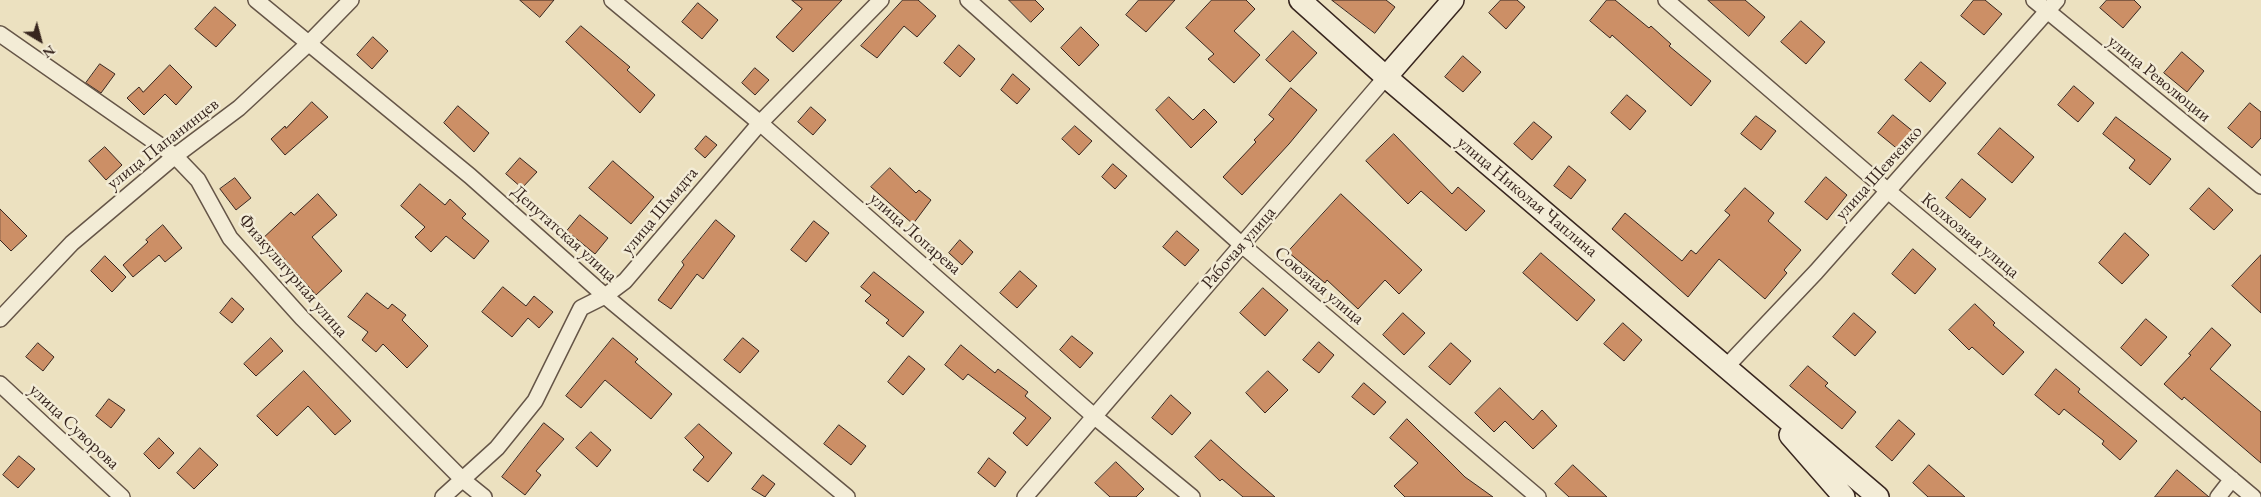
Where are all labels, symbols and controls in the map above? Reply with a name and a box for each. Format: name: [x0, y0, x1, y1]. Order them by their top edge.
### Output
north arrow: [15, 15, 65, 65]
street label: улица Революции: [2103, 31, 2215, 127]
text: N: [39, 41, 59, 63]
street label: улица Папанинцев: [103, 94, 223, 194]
street label: улица Шевченко: [1831, 121, 1927, 225]
street label: улица Николая Чаплина: [1452, 132, 1602, 262]
street label: улица Шмидта: [617, 163, 703, 259]
street label: Депутатская улица: [507, 181, 621, 287]
street label: улица Лопарева: [865, 188, 965, 280]
street label: Колхозная улица: [1916, 189, 2024, 283]
street label: Рабочая улица: [1197, 202, 1281, 294]
street label: Физкультурная улица: [234, 210, 352, 342]
street label: Союзная улица: [1270, 242, 1368, 330]
street label: улица Суворова: [24, 380, 124, 474]

